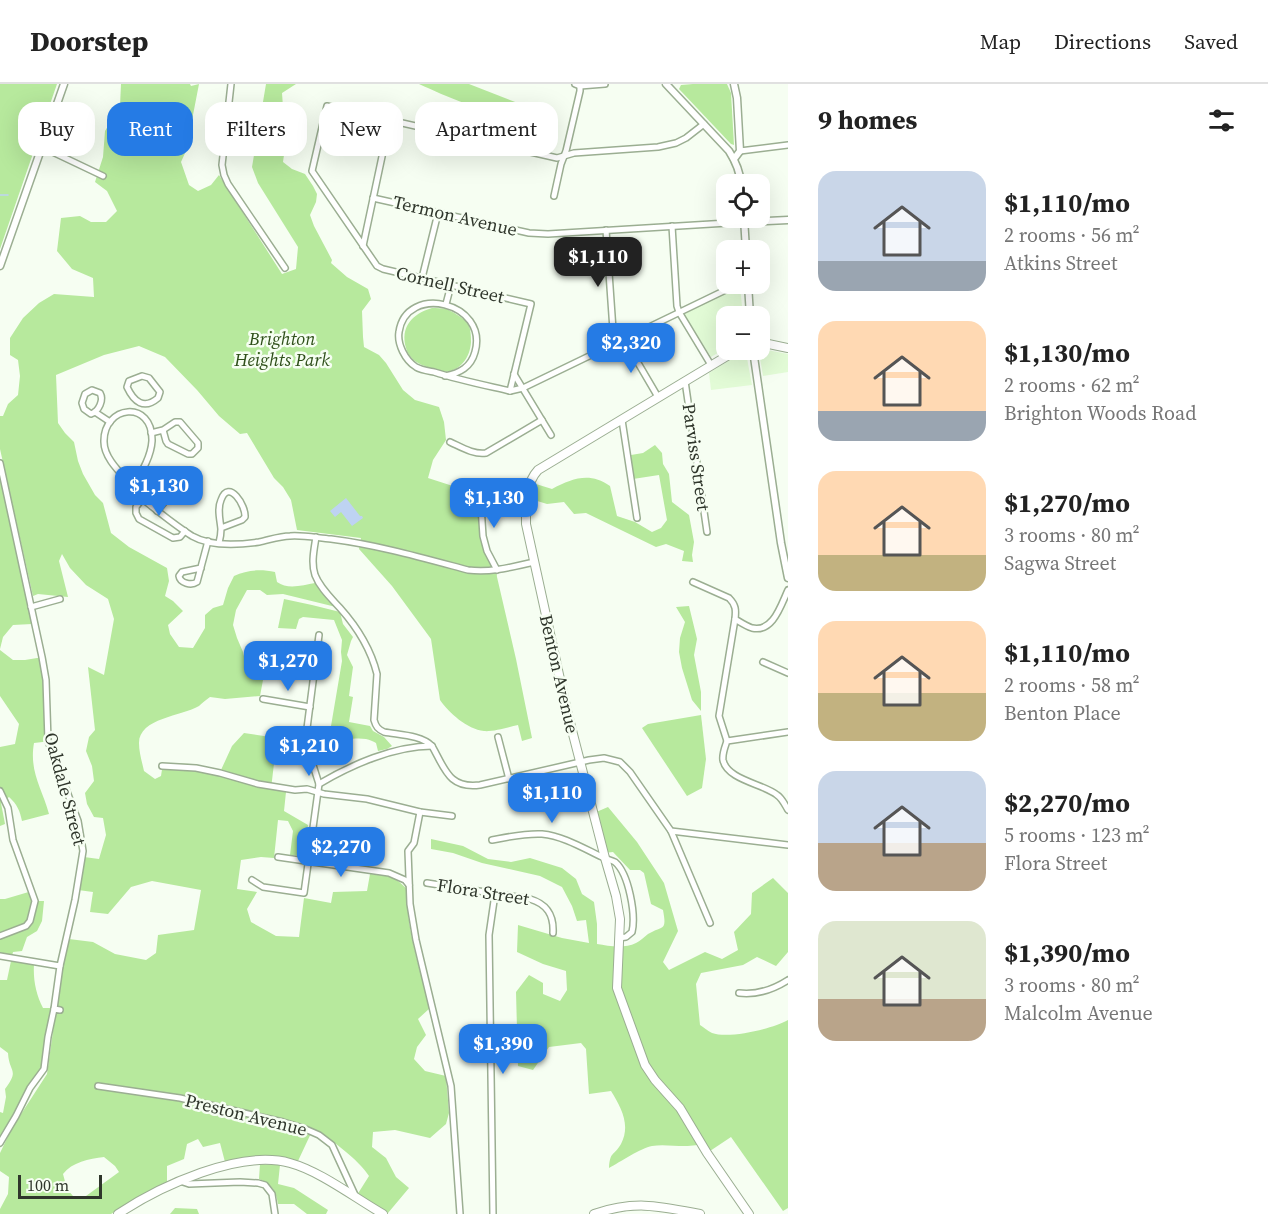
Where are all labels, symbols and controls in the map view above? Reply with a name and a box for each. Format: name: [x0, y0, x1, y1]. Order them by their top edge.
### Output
text: Doorstep: [30, 22, 148, 60]
text: Map: [980, 27, 1021, 56]
text: Directions: [1054, 27, 1151, 56]
text: Saved: [1184, 27, 1238, 56]
chip: Buy: [18, 102, 95, 156]
chip: Rent: [107, 102, 193, 156]
chip: Filters: [205, 102, 307, 156]
chip: New: [319, 102, 403, 156]
chip: Apartment: [415, 102, 558, 156]
text: 9 homes: [818, 102, 917, 138]
icon: filters: [1205, 104, 1238, 137]
map controls: [716, 174, 770, 360]
button: locate: [716, 174, 770, 228]
text: $1,110/mo: [1004, 185, 1130, 221]
street label: Termon Avenue: [391, 189, 520, 242]
icon: home: [866, 195, 938, 267]
text: 2 rooms · 56 m²: [1004, 221, 1140, 249]
pin: $1,110: [549, 237, 647, 288]
button: +: [716, 240, 770, 294]
text: $1,110: [568, 242, 628, 270]
text: Atkins Street: [1004, 249, 1117, 277]
street label: Cornell Street: [394, 260, 507, 309]
button: −: [716, 306, 770, 360]
pin: $2,320: [582, 323, 680, 374]
park label: Brighton Heights Park: [233, 326, 330, 372]
text: $2,320: [601, 328, 661, 356]
text: $1,130/mo: [1004, 335, 1130, 371]
icon: home: [866, 345, 938, 417]
text: 2 rooms · 62 m²: [1004, 371, 1140, 399]
text: Brighton Woods Road: [1004, 399, 1197, 427]
street label: Parviss Street: [677, 402, 716, 512]
pin: $1,130: [110, 466, 208, 517]
text: $1,130: [129, 471, 189, 499]
pin: $1,130: [445, 478, 543, 529]
text: $1,130: [464, 483, 524, 511]
text: $1,270/mo: [1004, 485, 1130, 521]
icon: home: [866, 495, 938, 567]
text: 3 rooms · 80 m²: [1004, 521, 1140, 549]
text: Sagwa Street: [1004, 549, 1116, 577]
street label: Benton Avenue: [534, 612, 585, 736]
text: $1,110/mo: [1004, 635, 1130, 671]
pin: $1,270: [239, 641, 337, 692]
icon: home: [866, 645, 938, 717]
text: $1,270: [258, 646, 318, 674]
text: 2 rooms · 58 m²: [1004, 671, 1140, 699]
text: Benton Place: [1004, 699, 1121, 727]
pin: $1,210: [260, 726, 358, 777]
street label: Oakdale Street: [38, 730, 93, 848]
text: $1,210: [279, 731, 339, 759]
pin: $1,110: [503, 773, 601, 824]
text: $1,110: [522, 778, 582, 806]
text: $2,270/mo: [1004, 785, 1130, 821]
icon: home: [866, 795, 938, 867]
text: 5 rooms · 123 m²: [1004, 821, 1150, 849]
pin: $2,270: [292, 827, 390, 878]
text: $2,270: [311, 832, 371, 860]
text: Flora Street: [1004, 849, 1107, 877]
street label: Flora Street: [435, 872, 531, 911]
text: $1,390/mo: [1004, 935, 1130, 971]
icon: home: [866, 945, 938, 1017]
text: 3 rooms · 80 m²: [1004, 971, 1140, 999]
text: Malcolm Avenue: [1004, 999, 1153, 1027]
pin: $1,390: [454, 1024, 552, 1075]
text: $1,390: [473, 1029, 533, 1057]
street label: Preston Avenue: [183, 1087, 310, 1142]
scale bar: [18, 1172, 102, 1200]
text: 100 m: [27, 1174, 69, 1196]

